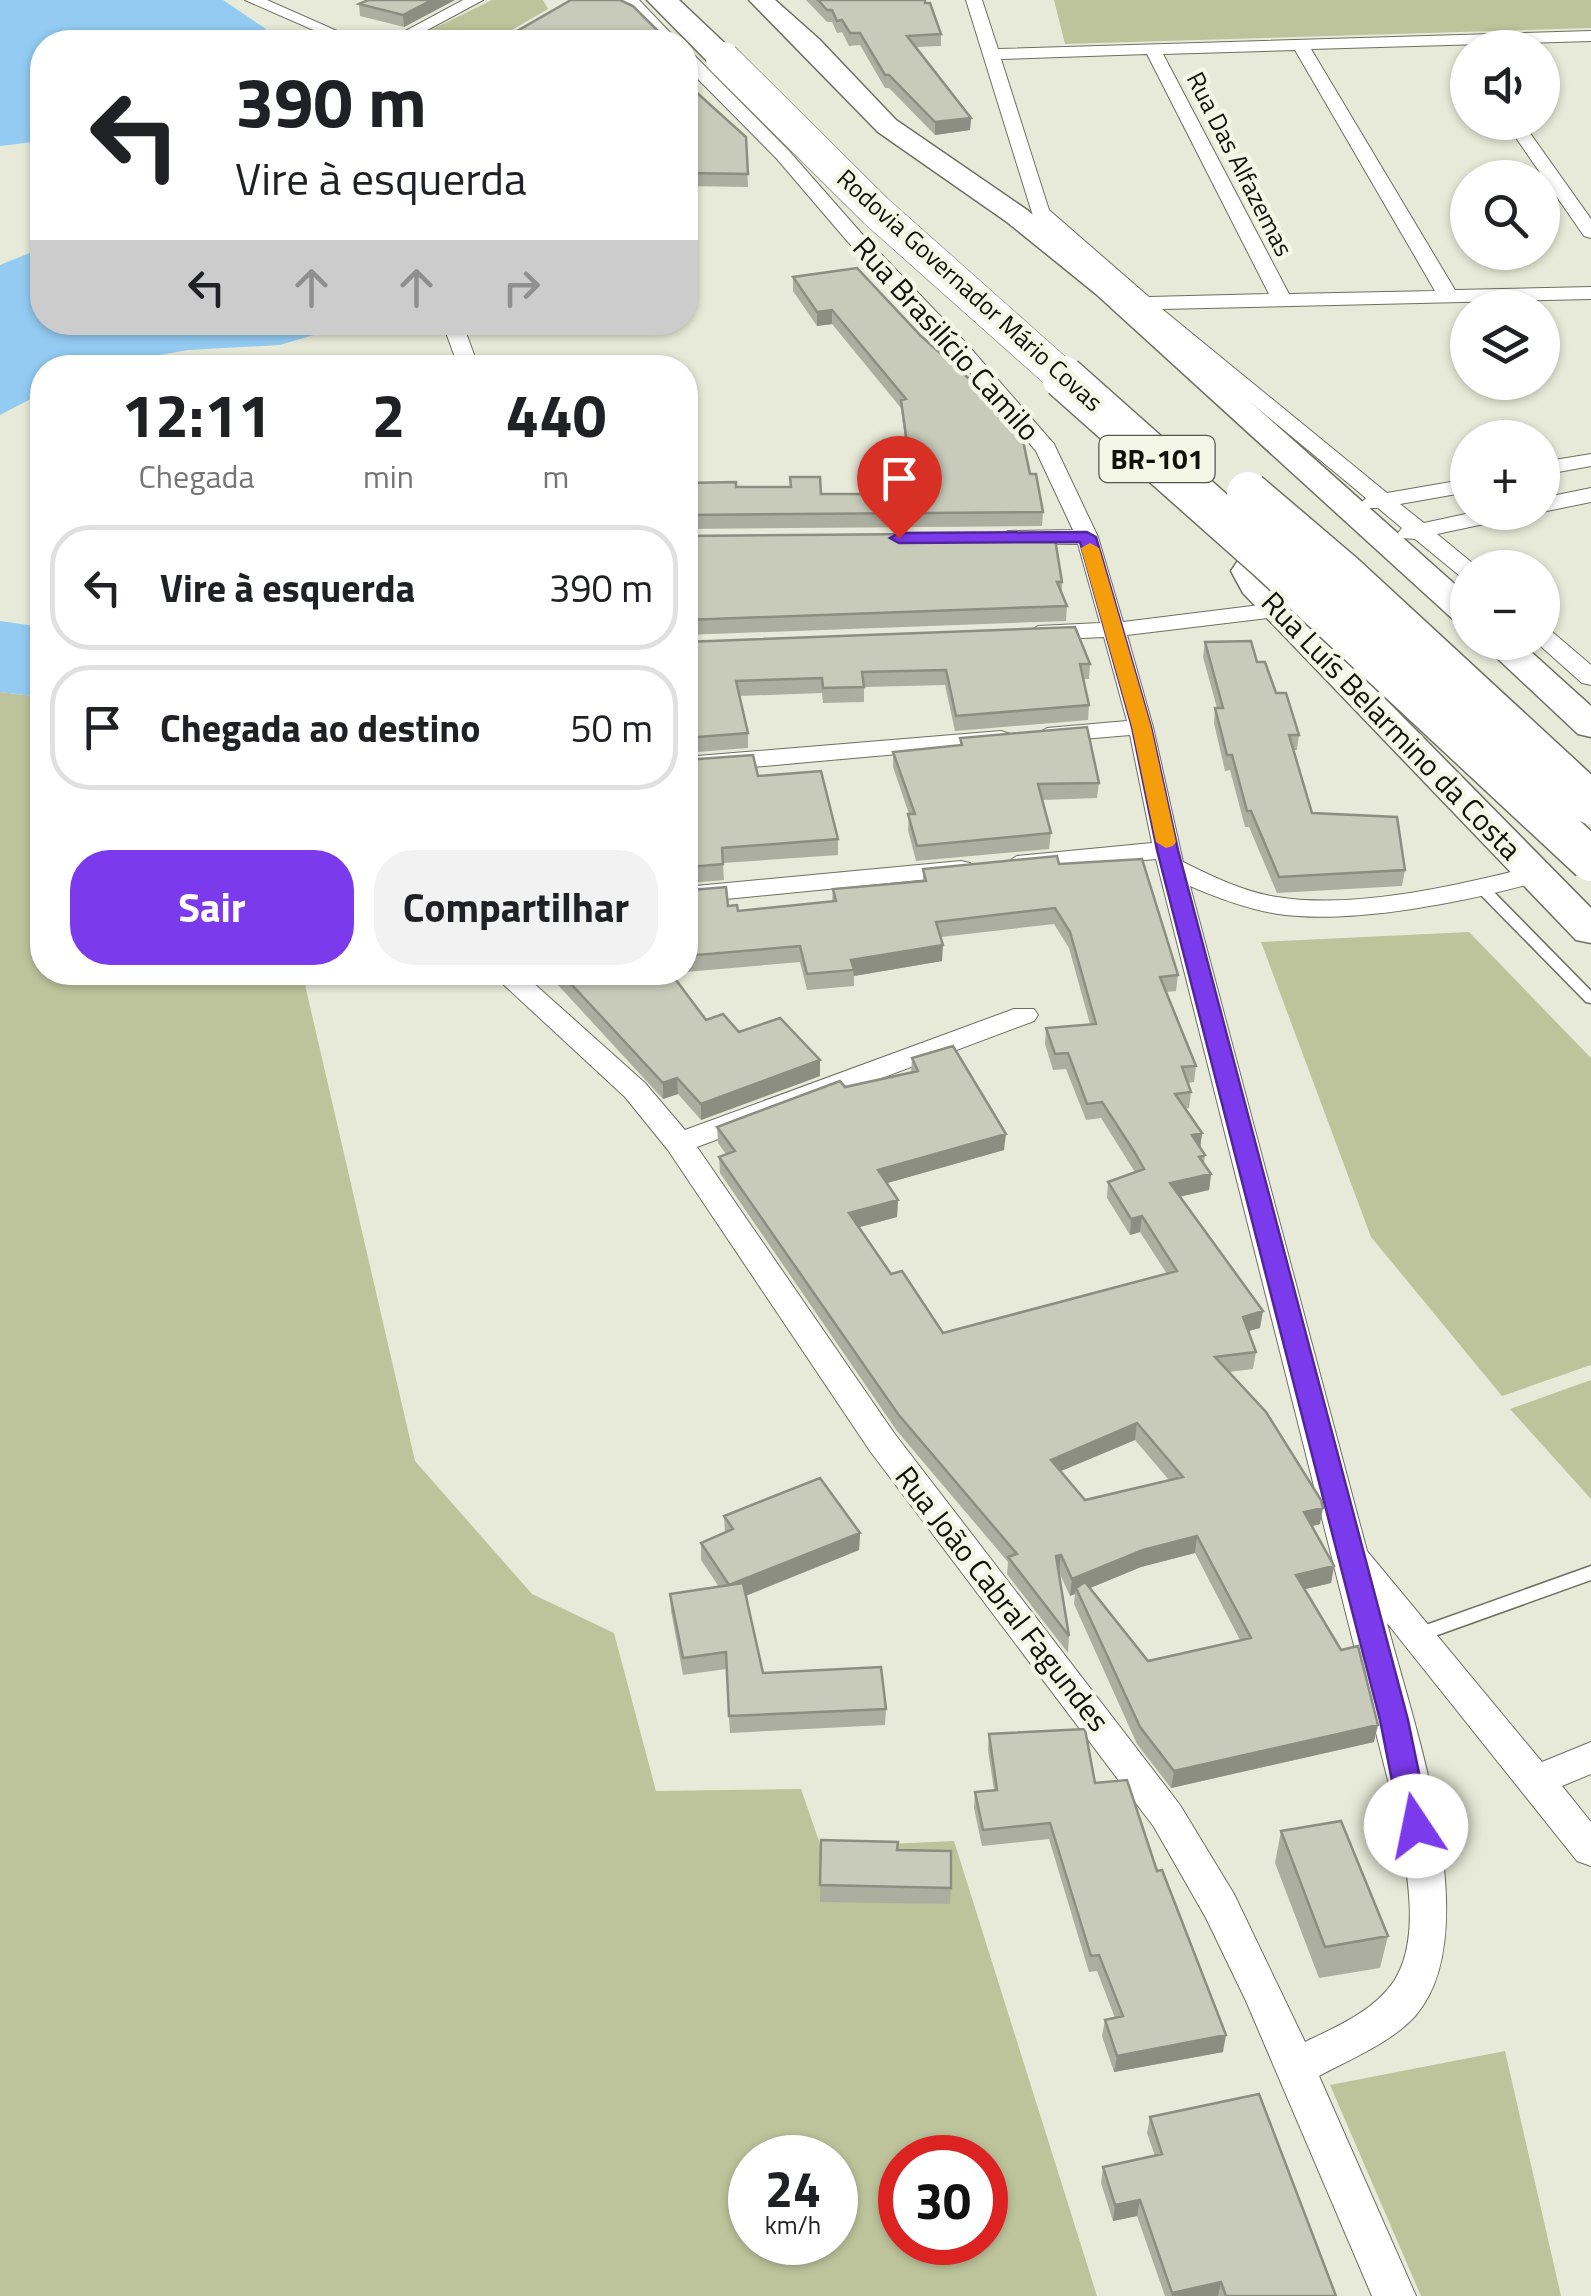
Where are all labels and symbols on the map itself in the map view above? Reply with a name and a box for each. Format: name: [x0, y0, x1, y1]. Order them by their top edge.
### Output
street label: Rua Das Alfazemas: [1177, 65, 1303, 263]
street label: Rodovia Governador Mário Covas: [828, 160, 1112, 420]
street label: Rua Brasilício Camilo: [842, 226, 1051, 451]
pin: [857, 436, 942, 539]
road number: BR-101: [1100, 436, 1214, 482]
street label: Rua Luís Belarmino da Costa: [1251, 580, 1533, 870]
street label: Rua João Cabral Fagundes: [884, 1456, 1121, 1741]
position arrow: [1364, 1774, 1468, 1878]
speed limit sign: 30: [878, 2135, 1008, 2265]

